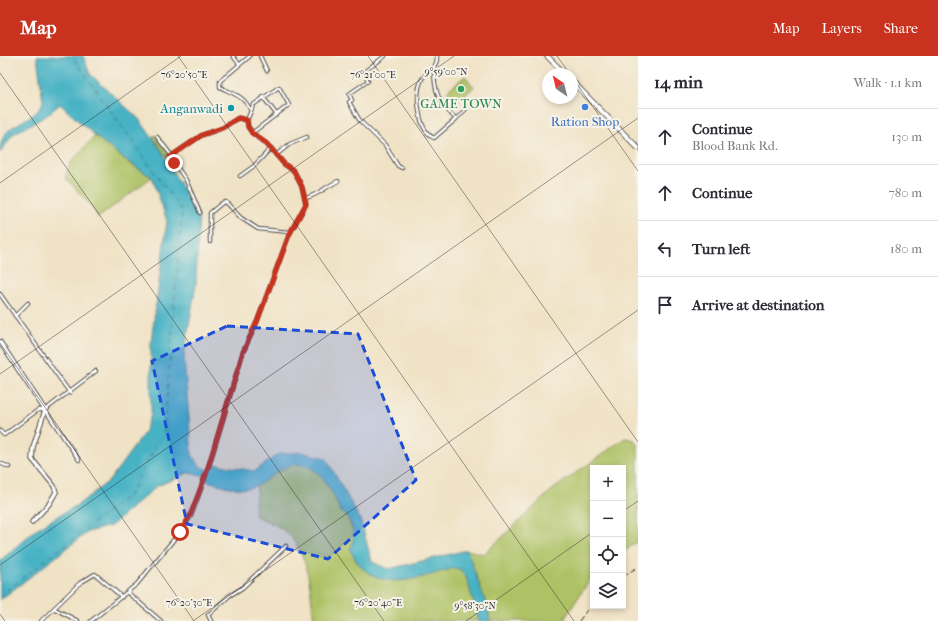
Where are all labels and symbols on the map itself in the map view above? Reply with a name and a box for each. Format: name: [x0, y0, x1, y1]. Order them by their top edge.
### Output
text: 9°59'00"N: [424, 66, 468, 78]
north arrow: [542, 68, 578, 104]
text: 76°20'50"E: [161, 69, 207, 81]
text: 76°21'00"E: [350, 69, 396, 81]
marker: GAME TOWN: [456, 84, 466, 94]
place label: GAME TOWN: [420, 96, 502, 111]
place label: Anganwadi: [159, 101, 223, 116]
marker: Ration Shop: [580, 102, 590, 112]
marker: Anganwadi: [226, 103, 236, 113]
place label: Ration Shop: [551, 114, 619, 129]
route end: [165, 154, 183, 172]
route start: [171, 523, 189, 541]
text: 76°20'30"E: [166, 597, 212, 609]
text: 76°20'40"E: [354, 597, 402, 609]
text: 9°58'30"N: [454, 600, 496, 612]

